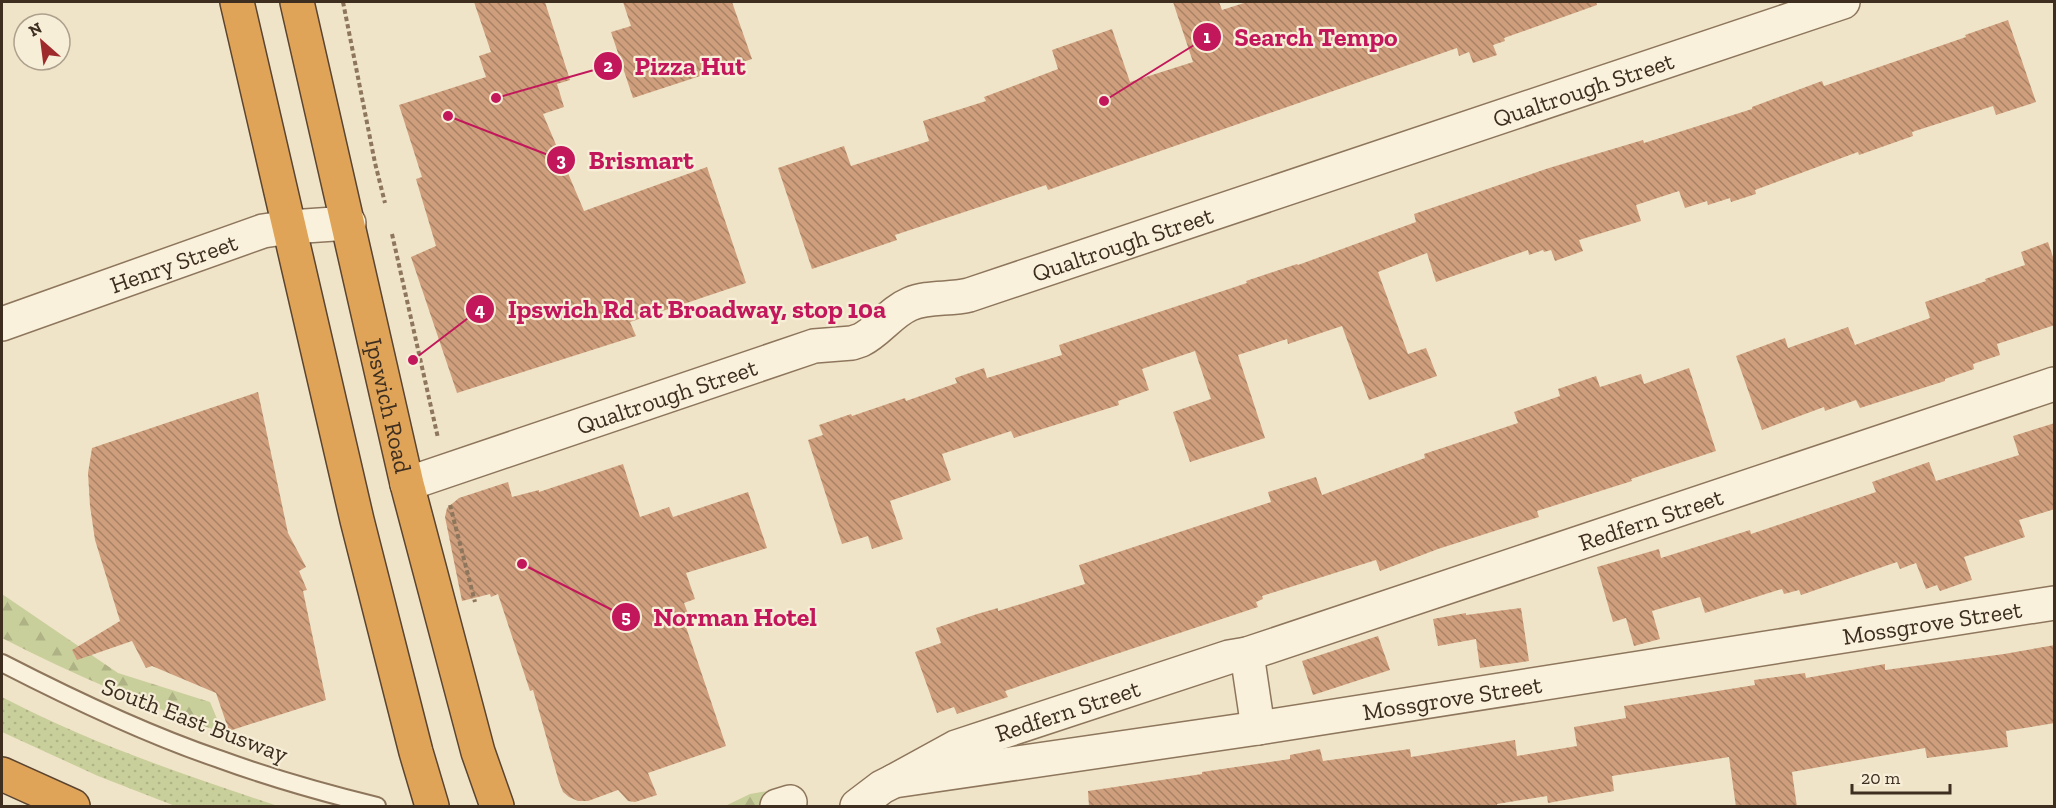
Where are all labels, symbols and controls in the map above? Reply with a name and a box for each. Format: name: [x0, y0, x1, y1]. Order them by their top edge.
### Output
north arrow: [12, 12, 72, 72]
callout: Search Tempo: [1192, 15, 1410, 59]
text: N: [25, 18, 45, 40]
text: Search Tempo: [1234, 21, 1398, 53]
text: 1: [1203, 26, 1211, 48]
callout: Pizza Hut: [593, 44, 758, 88]
street label: Qualtrough Street: [1489, 45, 1677, 133]
text: Pizza Hut: [635, 50, 746, 82]
text: 2: [603, 55, 613, 77]
callout: Brismart: [546, 138, 705, 182]
text: Brismart: [588, 144, 694, 176]
text: 3: [556, 149, 566, 171]
street label: Qualtrough Street: [1028, 200, 1217, 287]
street label: Henry Street: [106, 227, 241, 299]
callout: Ipswich Rd at Broadway, stop 10a: [465, 287, 898, 331]
text: Ipswich Rd at Broadway, stop 10a: [508, 293, 886, 325]
text: 4: [475, 299, 485, 321]
street label: Ipswich Road: [360, 335, 419, 476]
street label: Qualtrough Street: [572, 352, 761, 440]
street label: Redfern Street: [1575, 481, 1727, 557]
street label: Mossgrove Street: [1840, 594, 2024, 651]
callout: Norman Hotel: [611, 595, 829, 639]
text: Norman Hotel: [653, 601, 817, 633]
text: 5: [621, 606, 631, 628]
street label: Mossgrove Street: [1360, 669, 1544, 726]
street label: South East Busway: [98, 671, 293, 769]
street label: Redfern Street: [991, 673, 1143, 748]
scale bar: [1852, 757, 1950, 795]
text: 20 m: [1861, 767, 1901, 789]

